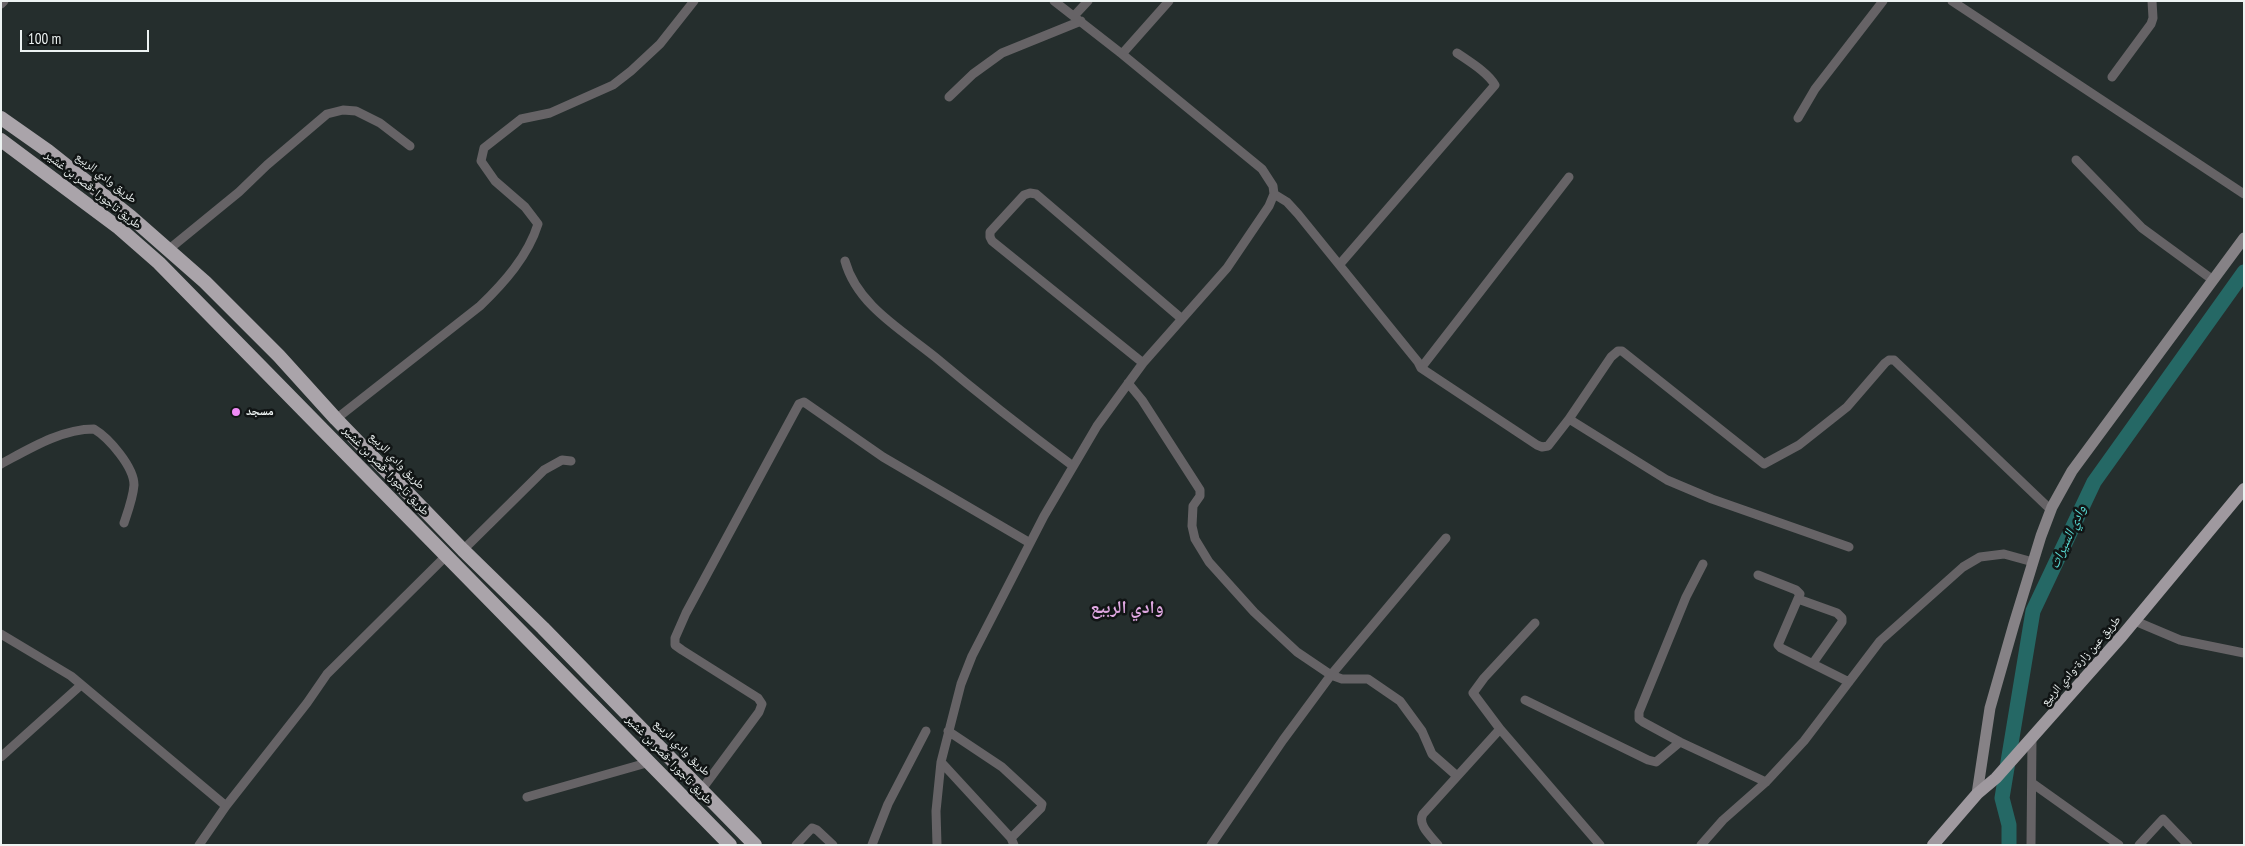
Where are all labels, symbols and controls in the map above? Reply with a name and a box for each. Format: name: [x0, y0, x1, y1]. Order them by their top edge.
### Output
scale bar: [22, 20, 151, 52]
text: 100 m: [28, 29, 61, 48]
street label: طريق تاجورا -قصر بن غشير: [42, 148, 144, 232]
street label: طريق وادي الربيع: [72, 150, 140, 206]
place label: مسجد: [246, 405, 274, 419]
marker: مسجد: [230, 406, 242, 418]
street label: طريق تاجورا -قصر بن غشير: [340, 423, 432, 519]
street label: طريق وادي الربيع: [366, 429, 428, 493]
water label: وادي السيرات: [2046, 503, 2090, 571]
district label: وادي الربيع: [1090, 597, 1164, 619]
street label: طريق عين زارة-وادي الربيع: [2038, 613, 2124, 709]
street label: طريق تاجورا -قصر بن غشير: [623, 712, 715, 808]
street label: طريق وادي الربيع: [651, 717, 713, 779]

